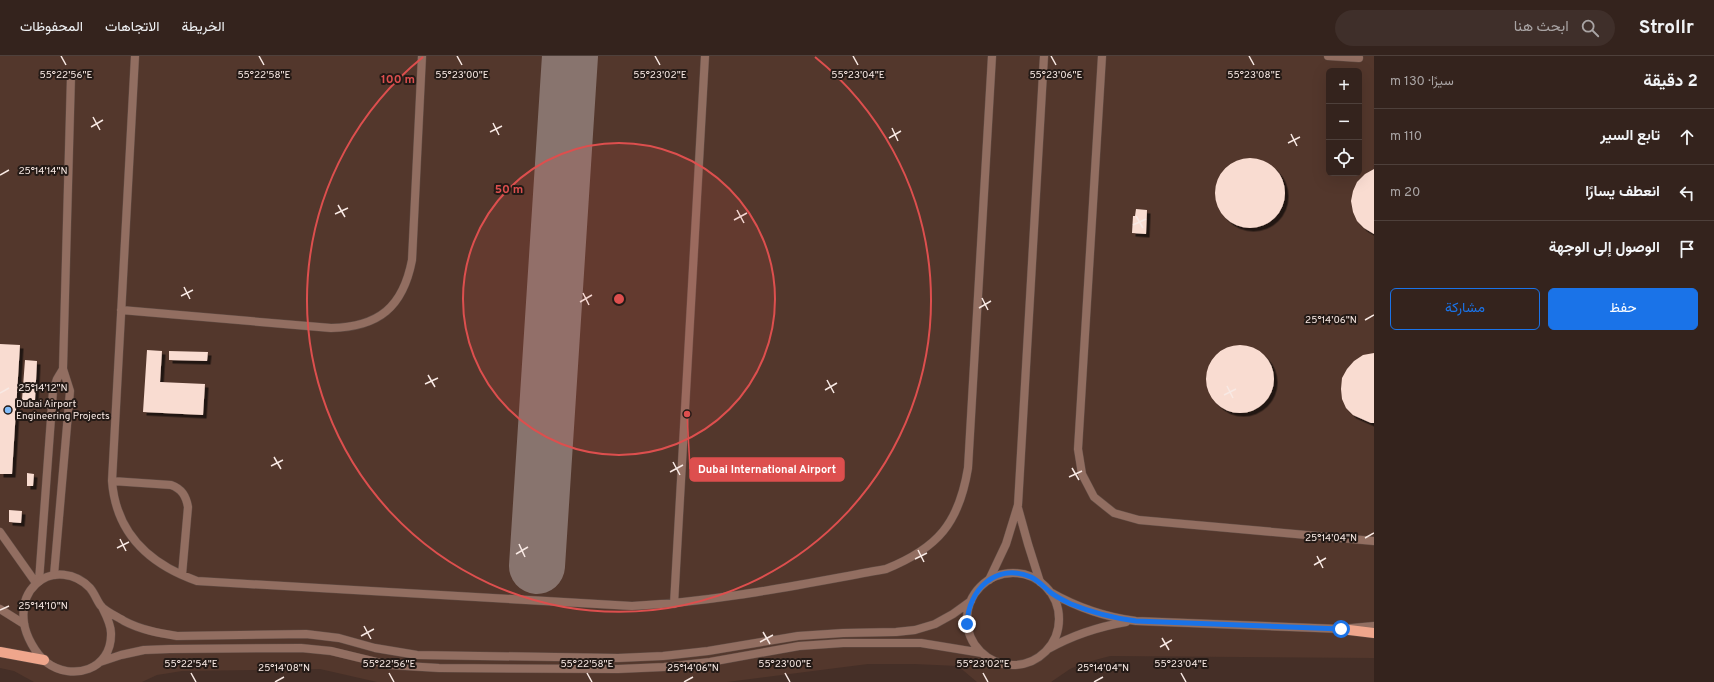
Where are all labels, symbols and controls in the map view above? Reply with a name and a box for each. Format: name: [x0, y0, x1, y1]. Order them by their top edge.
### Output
search box: [1335, 10, 1615, 46]
text: Strollr: [1639, 16, 1694, 40]
icon: search: [1579, 17, 1601, 39]
text: ابحث هنا: [1514, 18, 1569, 37]
text: المحفوظات: [20, 19, 83, 36]
text: الاتجاهات: [105, 19, 159, 36]
text: الخريطة: [181, 19, 225, 36]
map controls: [1326, 68, 1362, 176]
button: +: [1326, 68, 1362, 104]
text: 55°22'56"E: [39, 69, 93, 82]
text: 55°22'58"E: [237, 69, 291, 82]
text: 55°23'00"E: [435, 69, 489, 82]
text: 55°23'02"E: [633, 69, 687, 82]
text: 55°23'04"E: [831, 69, 885, 82]
text: 55°23'06"E: [1029, 69, 1083, 82]
text: 55°23'08"E: [1227, 69, 1281, 82]
text: 2 دقيقة: [1643, 71, 1698, 93]
text: 100 m: [381, 72, 415, 88]
text: سيرًا · 130 m: [1390, 74, 1454, 90]
button: −: [1326, 104, 1362, 140]
icon: ahead: [1676, 126, 1698, 148]
text: تابع السير: [1600, 127, 1660, 146]
text: 110 m: [1390, 129, 1422, 145]
button: locate: [1326, 140, 1362, 176]
text: 25°14'14"N: [18, 165, 68, 178]
text: 50 m: [495, 182, 523, 198]
icon: left: [1676, 182, 1698, 204]
text: انعطف يسارًا: [1585, 183, 1660, 202]
text: 20 m: [1390, 185, 1420, 201]
icon: arrive: [1676, 238, 1698, 260]
text: الوصول إلى الوجهة: [1549, 239, 1660, 258]
button: مشاركة: [1390, 288, 1540, 330]
button: حفظ: [1548, 288, 1698, 330]
centre of rings: [612, 292, 626, 306]
text: 25°14'06"N: [1305, 314, 1357, 327]
text: 25°14'12"N: [18, 382, 68, 395]
place label: Dubai Airport Engineering Projects: [16, 398, 110, 423]
marker: Dubai Airport Engineering Projects: [3, 405, 13, 415]
callout: Dubai International Airport: [690, 458, 844, 481]
text: Dubai International Airport: [698, 463, 836, 477]
text: 25°14'04"N: [1305, 532, 1357, 545]
text: 25°14'10"N: [18, 600, 68, 613]
route end: [958, 615, 976, 633]
route start: [1332, 620, 1350, 638]
text: 55°22'54"E: [164, 658, 218, 671]
text: 55°22'56"E: [362, 658, 416, 671]
text: 55°22'58"E: [560, 658, 614, 671]
text: 55°23'00"E: [758, 658, 812, 671]
text: 55°23'02"E: [956, 658, 1010, 671]
text: 55°23'04"E: [1154, 658, 1208, 671]
text: 25°14'08"N: [258, 662, 310, 675]
text: 25°14'06"N: [667, 662, 719, 675]
text: 25°14'04"N: [1077, 662, 1129, 675]

